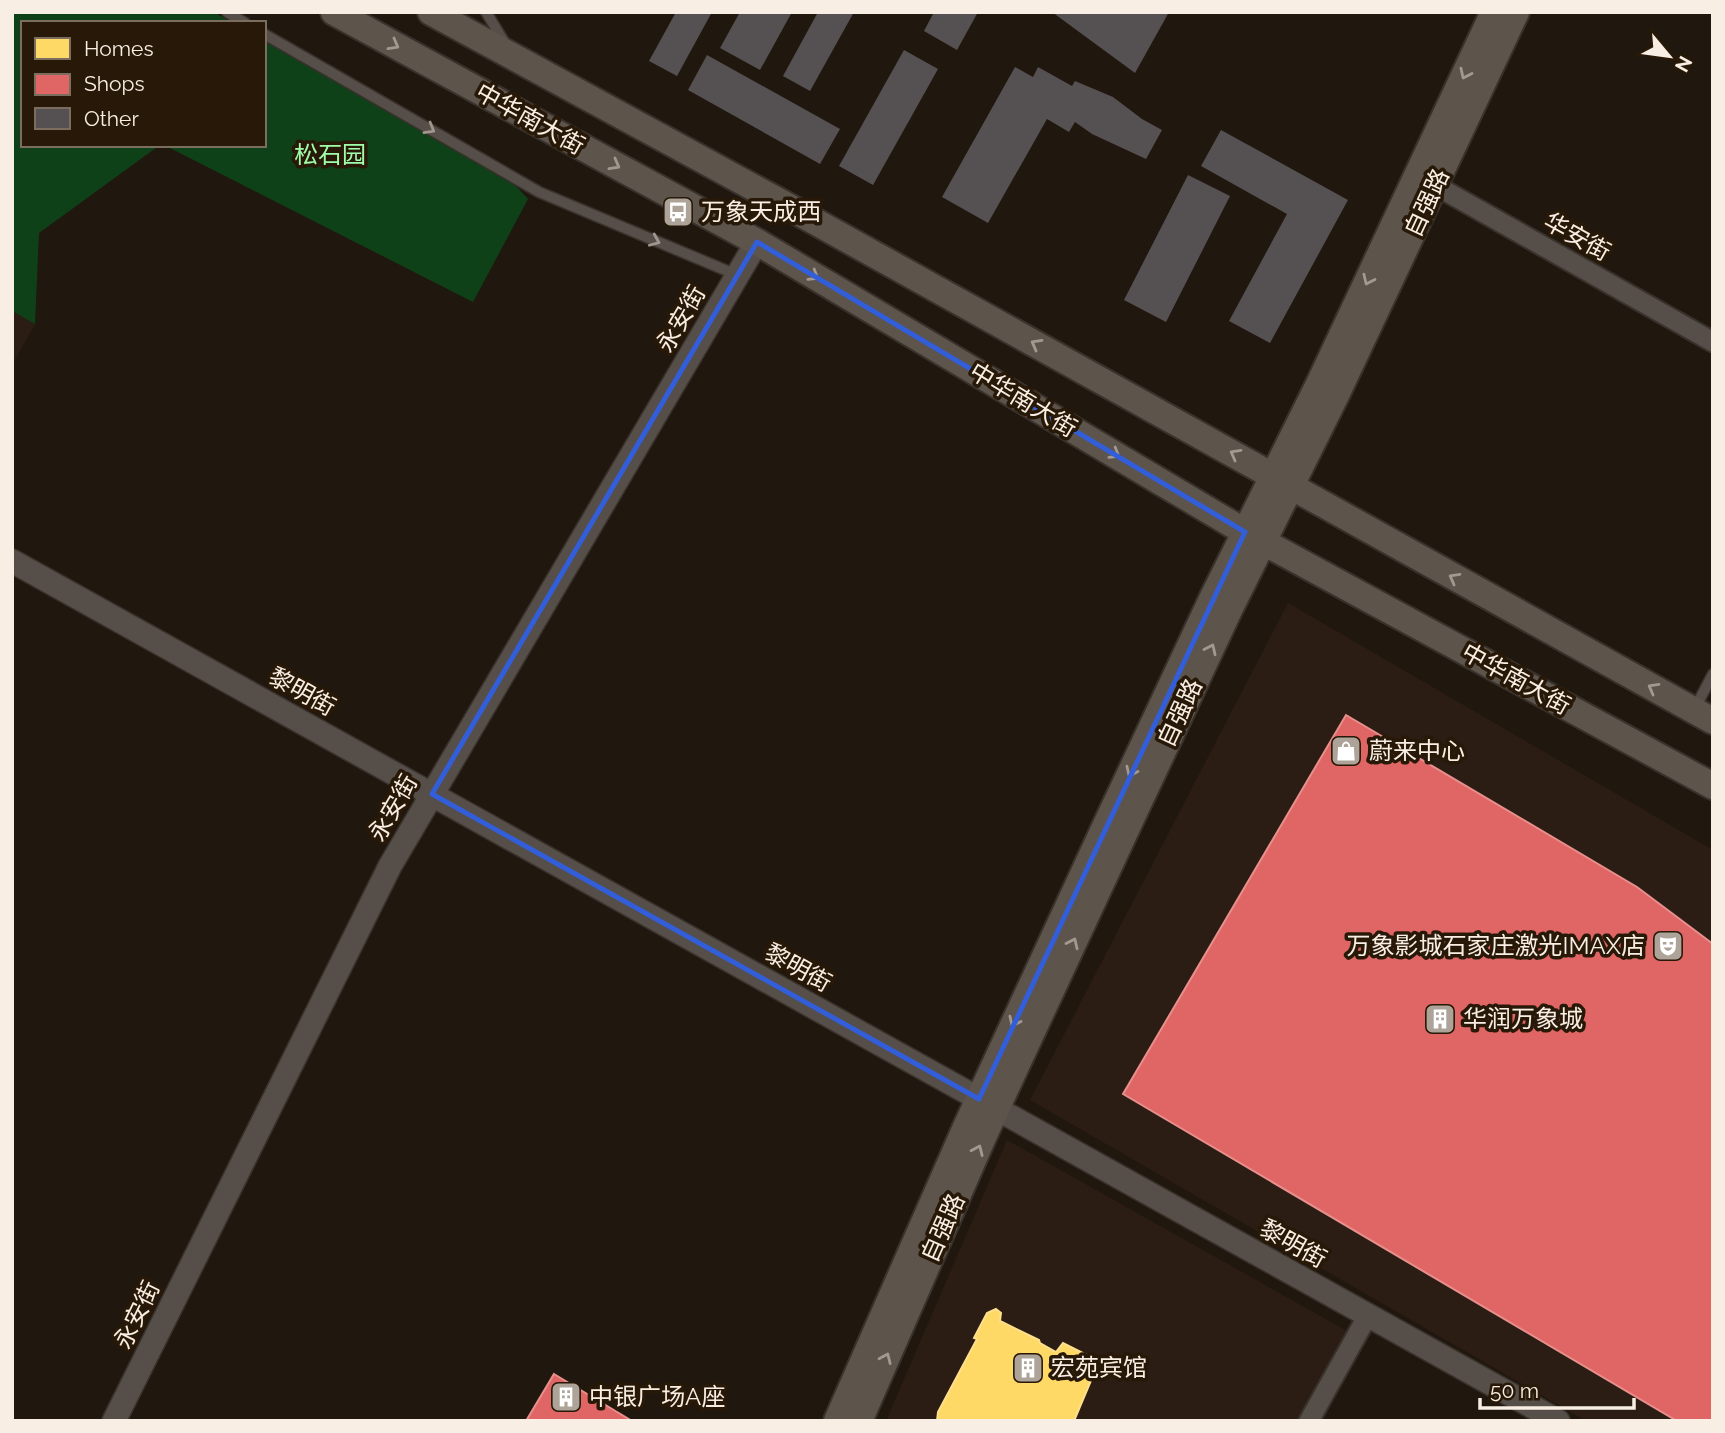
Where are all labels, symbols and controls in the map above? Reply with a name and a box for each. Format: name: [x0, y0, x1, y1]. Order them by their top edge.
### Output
legend: [21, 21, 266, 147]
north arrow: [1634, 21, 1704, 91]
text: Homes: [84, 36, 154, 61]
one-way arrow: [386, 37, 399, 50]
text: N: [1671, 53, 1697, 76]
one-way arrow: [1459, 67, 1473, 79]
text: Shops: [84, 71, 145, 96]
street label: 中华南大街: [471, 77, 590, 160]
text: Other: [84, 106, 139, 131]
one-way arrow: [422, 121, 435, 134]
park label: 松石园: [294, 140, 366, 169]
one-way arrow: [608, 157, 620, 170]
street label: 自强路: [1398, 164, 1455, 242]
bus stop icon: 万象天成西: [661, 195, 695, 229]
place label: 万象天成西: [701, 197, 821, 226]
street label: 华安街: [1539, 206, 1616, 267]
one-way arrow: [648, 233, 660, 247]
one-way arrow: [806, 268, 819, 281]
one-way arrow: [1362, 273, 1376, 285]
street label: 永安街: [650, 280, 711, 357]
one-way arrow: [1030, 339, 1043, 352]
street label: 中华南大街: [964, 356, 1082, 443]
one-way arrow: [1107, 446, 1120, 459]
one-way arrow: [1229, 449, 1242, 462]
one-way arrow: [1449, 573, 1461, 586]
street label: 中华南大街: [1457, 637, 1576, 720]
one-way arrow: [1203, 643, 1217, 656]
street label: 黎明街: [264, 661, 341, 722]
street label: 自强路: [1151, 674, 1208, 752]
one-way arrow: [1648, 683, 1660, 696]
shop icon: 蔚来中心: [1329, 734, 1363, 768]
place label: 蔚来中心: [1369, 736, 1465, 765]
one-way arrow: [1125, 764, 1139, 777]
street label: 永安街: [362, 769, 423, 846]
theatre icon: 万象影城石家庄激光IMAX店: [1651, 929, 1685, 963]
place label: 万象影城石家庄激光IMAX店: [1347, 931, 1645, 960]
street label: 黎明街: [760, 937, 837, 998]
one-way arrow: [1065, 938, 1079, 951]
building icon: 华润万象城: [1423, 1002, 1457, 1036]
place label: 华润万象城: [1463, 1004, 1583, 1033]
one-way arrow: [1009, 1015, 1023, 1027]
one-way arrow: [969, 1145, 983, 1157]
street label: 自强路: [915, 1189, 970, 1267]
street label: 黎明街: [1255, 1213, 1332, 1274]
street label: 永安街: [108, 1276, 165, 1353]
building icon: 宏苑宾馆: [1011, 1351, 1045, 1385]
one-way arrow: [878, 1353, 892, 1365]
place label: 宏苑宾馆: [1051, 1353, 1147, 1382]
scale bar: [1480, 1366, 1634, 1410]
text: 50 m: [1490, 1378, 1539, 1403]
building icon: 中银广场A座: [549, 1380, 583, 1414]
place label: 中银广场A座: [589, 1382, 725, 1411]

